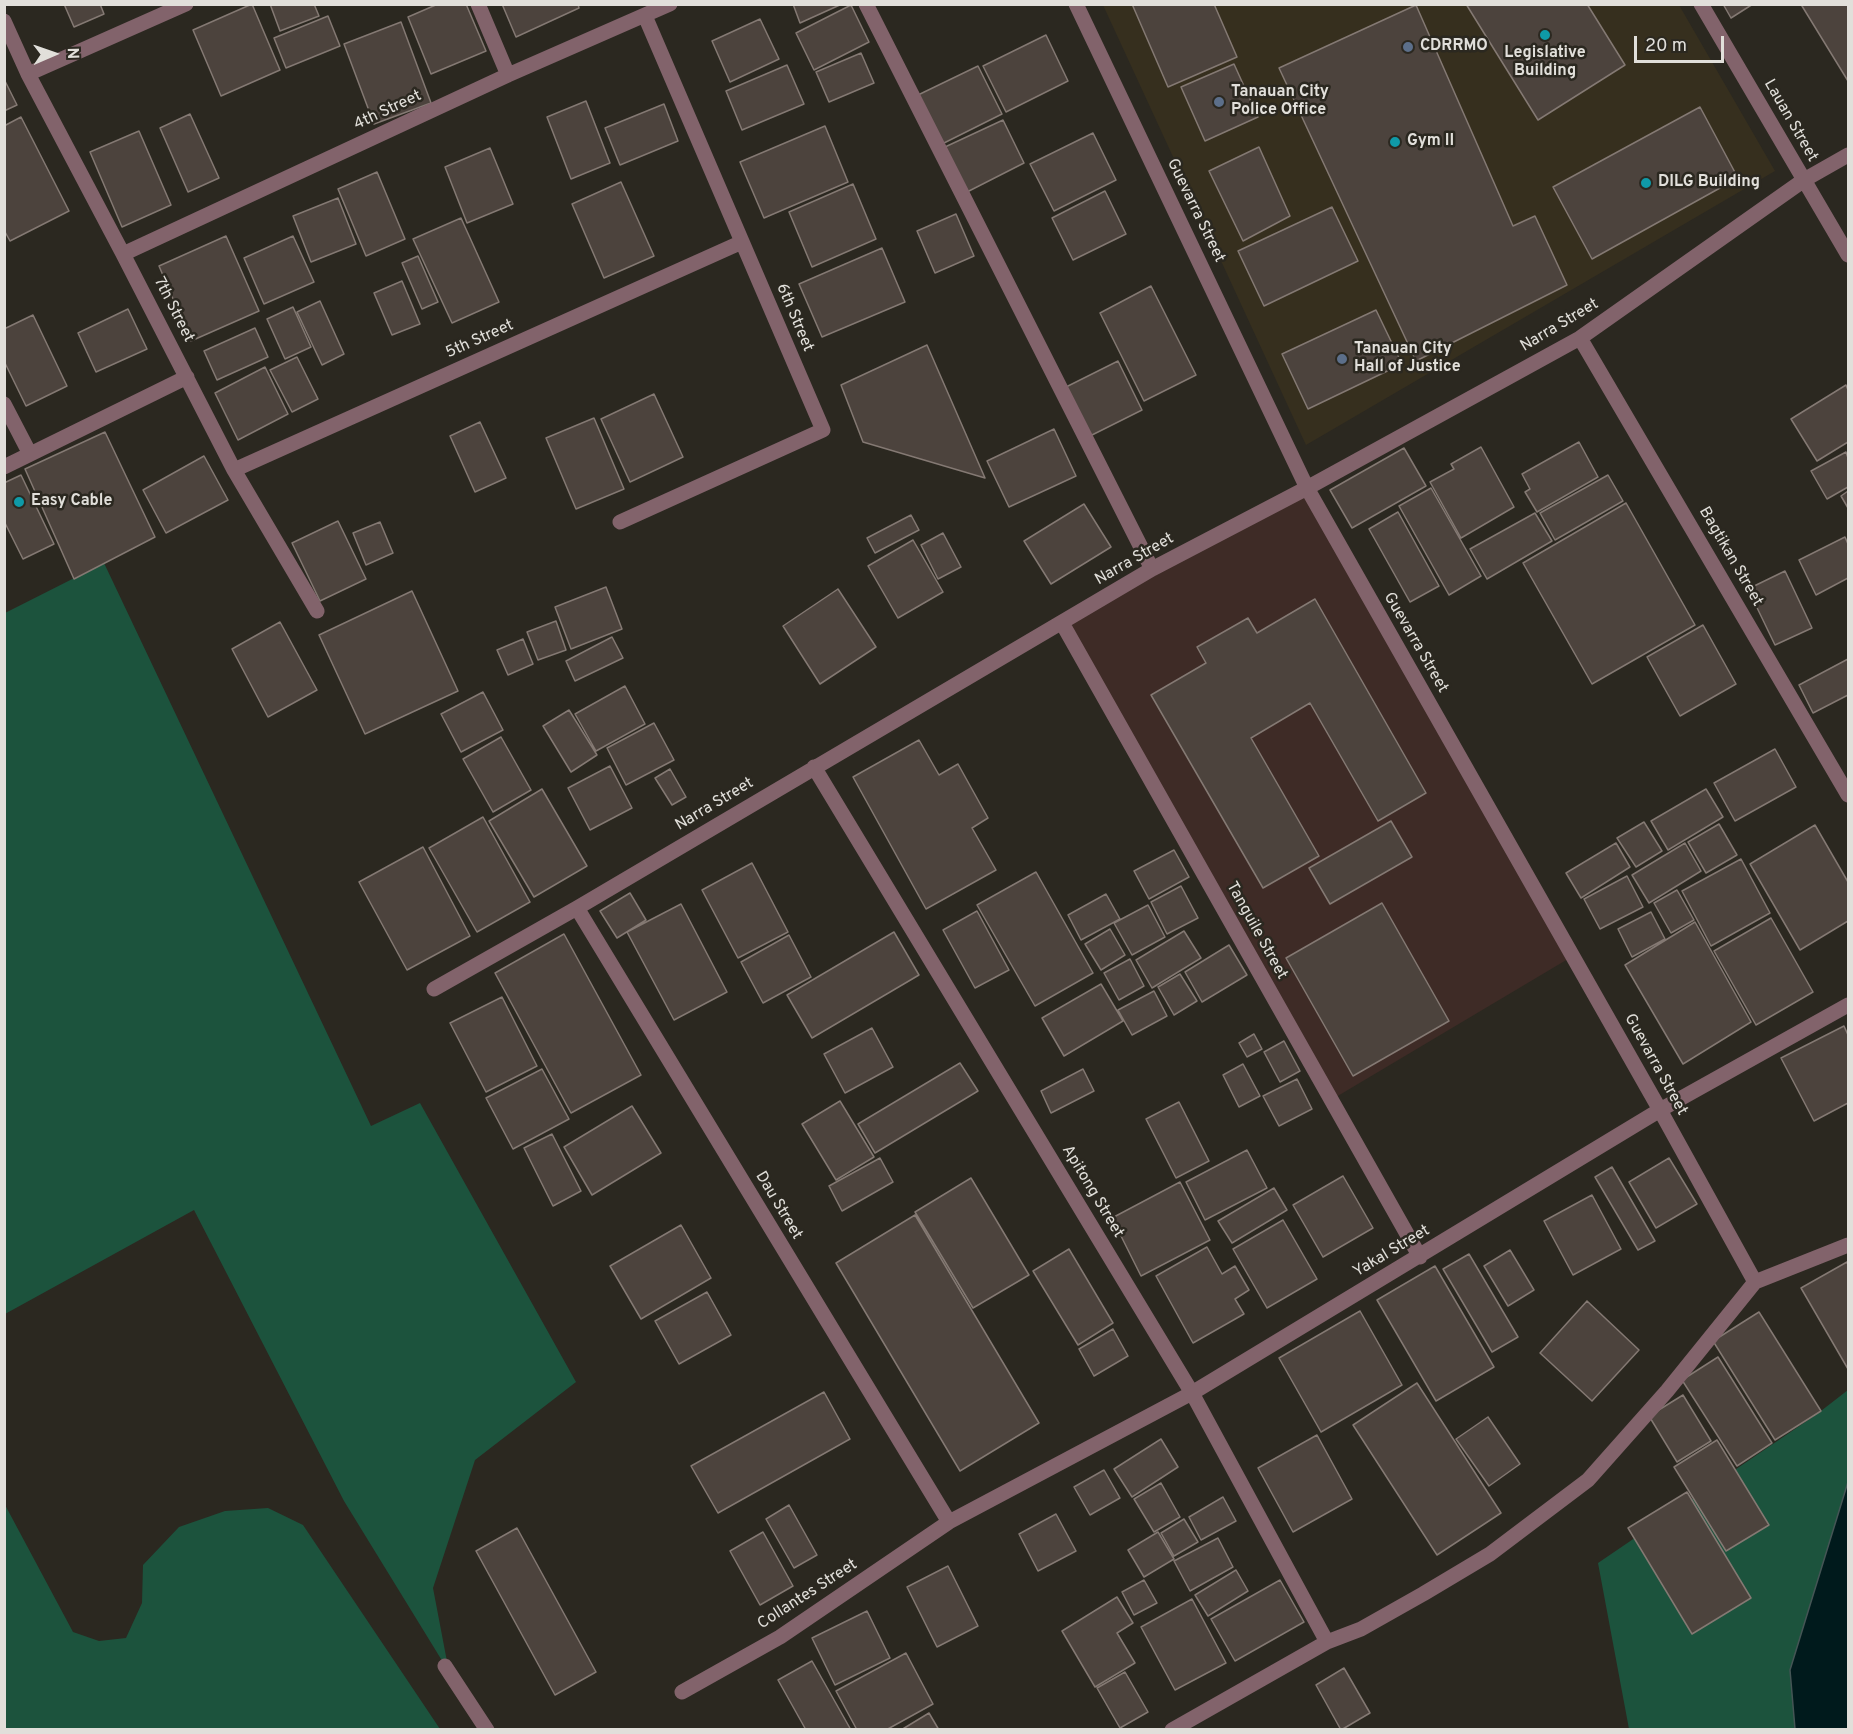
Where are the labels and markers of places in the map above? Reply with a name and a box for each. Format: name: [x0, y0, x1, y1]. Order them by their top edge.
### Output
marker: Legislative Building: [1538, 28, 1552, 42]
place label: CDRRMO: [1420, 37, 1488, 57]
marker: CDRRMO: [1401, 40, 1415, 54]
place label: Legislative Building: [1504, 44, 1586, 82]
place label: Tanauan City Police Office: [1231, 83, 1329, 121]
marker: Tanauan City Police Office: [1212, 95, 1226, 109]
place label: Gym II: [1407, 132, 1454, 152]
marker: Gym II: [1388, 135, 1402, 149]
place label: DILG Building: [1658, 173, 1760, 193]
marker: DILG Building: [1639, 176, 1653, 190]
place label: Tanauan City Hall of Justice: [1354, 340, 1461, 378]
marker: Tanauan City Hall of Justice: [1335, 352, 1349, 366]
place label: Easy Cable: [31, 492, 112, 512]
marker: Easy Cable: [12, 495, 26, 509]

